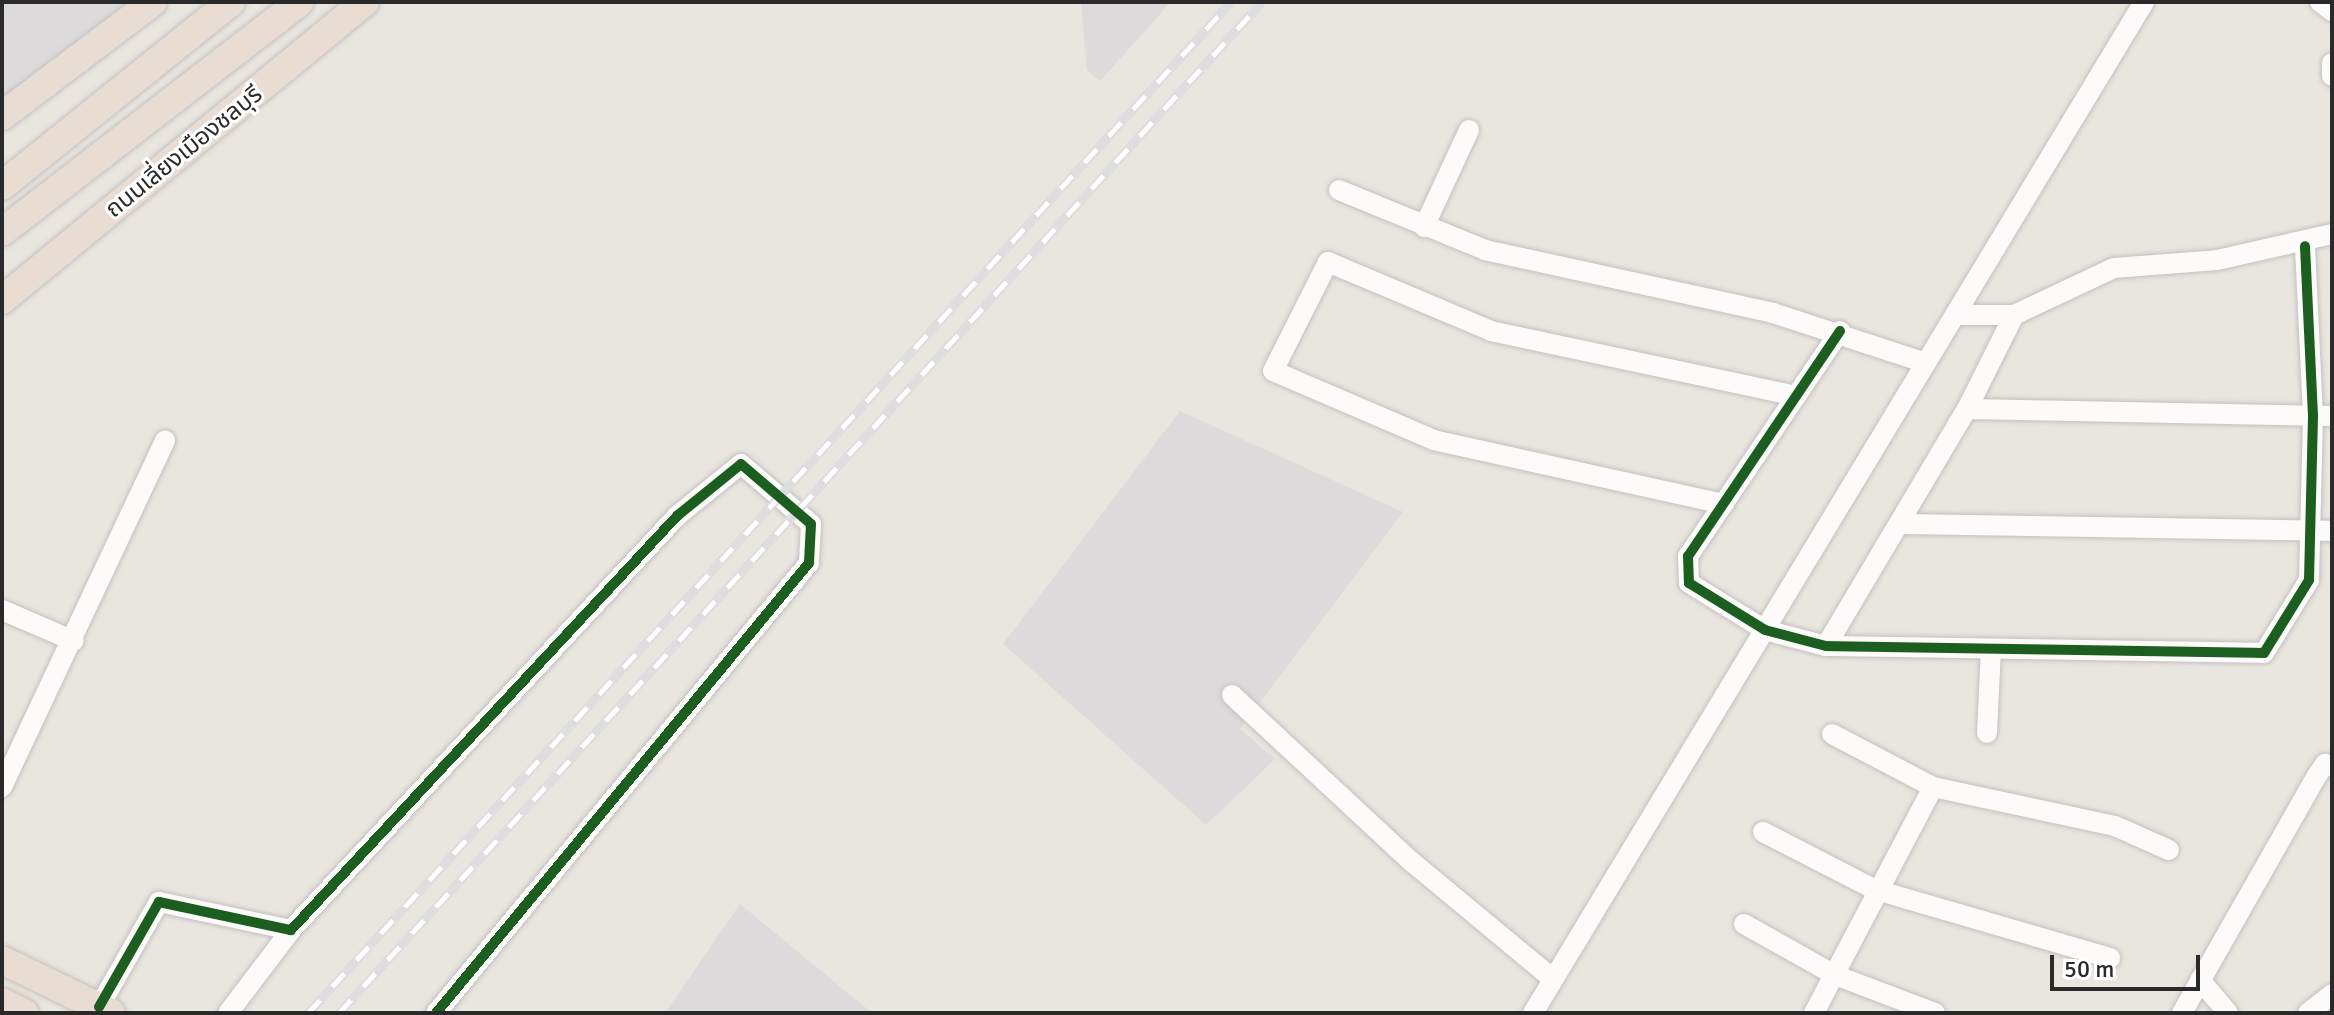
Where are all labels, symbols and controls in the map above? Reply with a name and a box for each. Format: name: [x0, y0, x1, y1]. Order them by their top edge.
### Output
street label: ถนนเลี่ยงเมืองชลบุรี: [100, 80, 268, 224]
scale bar: [2054, 939, 2204, 989]
text: 50 m: [2064, 954, 2114, 984]

